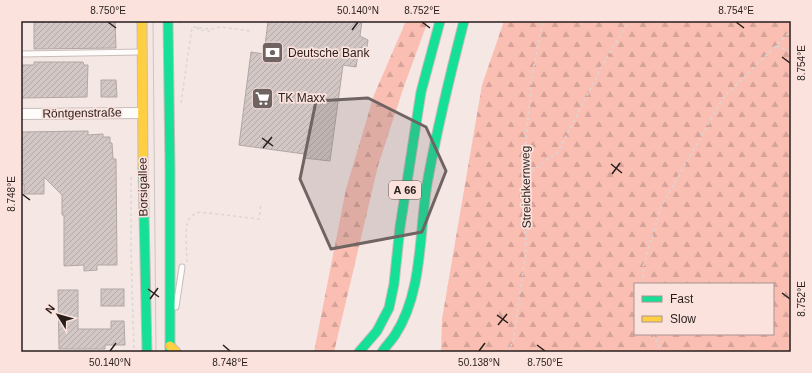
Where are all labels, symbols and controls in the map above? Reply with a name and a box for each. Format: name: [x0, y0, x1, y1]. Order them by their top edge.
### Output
text: 8.750°E: [90, 5, 126, 16]
text: 50.140°N: [337, 5, 379, 16]
text: 8.752°E: [404, 5, 440, 16]
text: 8.754°E: [718, 5, 754, 16]
bank icon: Deutsche Bank: [259, 40, 285, 66]
text: 8.754°E: [796, 45, 807, 81]
place label: Deutsche Bank: [288, 46, 370, 60]
supermarket icon: TK Maxx: [249, 85, 275, 111]
place label: TK Maxx: [278, 91, 325, 105]
street label: Röntgenstraße: [42, 105, 122, 121]
street label: Streichkernweg: [518, 146, 534, 228]
street label: Borsigallee: [135, 157, 151, 217]
text: 8.748°E: [6, 176, 17, 212]
road number: A 66: [389, 181, 421, 199]
text: 8.752°E: [796, 281, 807, 317]
legend: [634, 283, 774, 335]
text: Fast: [670, 292, 694, 306]
north arrow: [38, 295, 78, 335]
text: N: [43, 302, 57, 316]
text: Slow: [670, 312, 696, 326]
text: 50.140°N: [89, 357, 131, 368]
text: 8.748°E: [212, 357, 248, 368]
text: 50.138°N: [458, 357, 500, 368]
text: 8.750°E: [527, 357, 563, 368]

